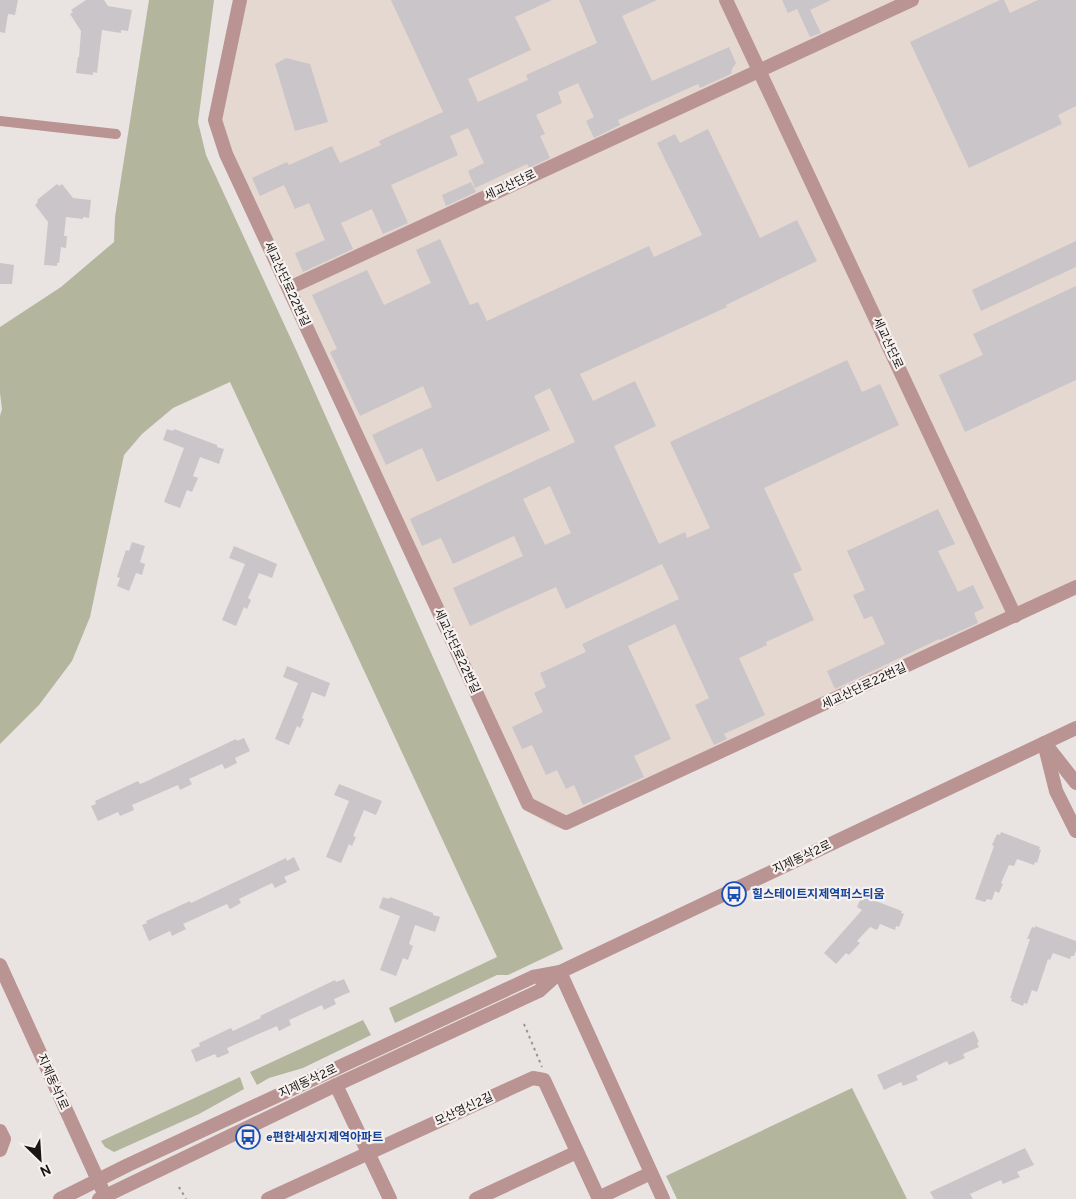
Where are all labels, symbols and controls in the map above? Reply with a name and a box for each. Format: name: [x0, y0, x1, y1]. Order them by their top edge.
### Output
street label: 세교산단로: [482, 167, 539, 205]
street label: 세교산단로22번길: [259, 239, 313, 329]
street label: 세교산단로: [868, 315, 906, 372]
street label: 세교산단로22번길: [429, 606, 483, 696]
street label: 세교산단로22번길: [819, 660, 909, 714]
street label: 지제동삭2로: [771, 837, 834, 878]
bus stop icon: 힐스테이트지제역퍼스티움: [721, 881, 747, 907]
place label: 힐스테이트지제역퍼스티움: [752, 887, 884, 903]
street label: 지제동삭1로: [33, 1052, 72, 1113]
street label: 지제동삭2로: [277, 1061, 340, 1102]
street label: 모산영신2길: [433, 1089, 496, 1130]
bus stop icon: e편한세상지제역아파트: [235, 1124, 261, 1150]
place label: e편한세상지제역아파트: [266, 1130, 383, 1146]
north arrow: [15, 1134, 65, 1184]
text: N: [37, 1160, 53, 1179]

